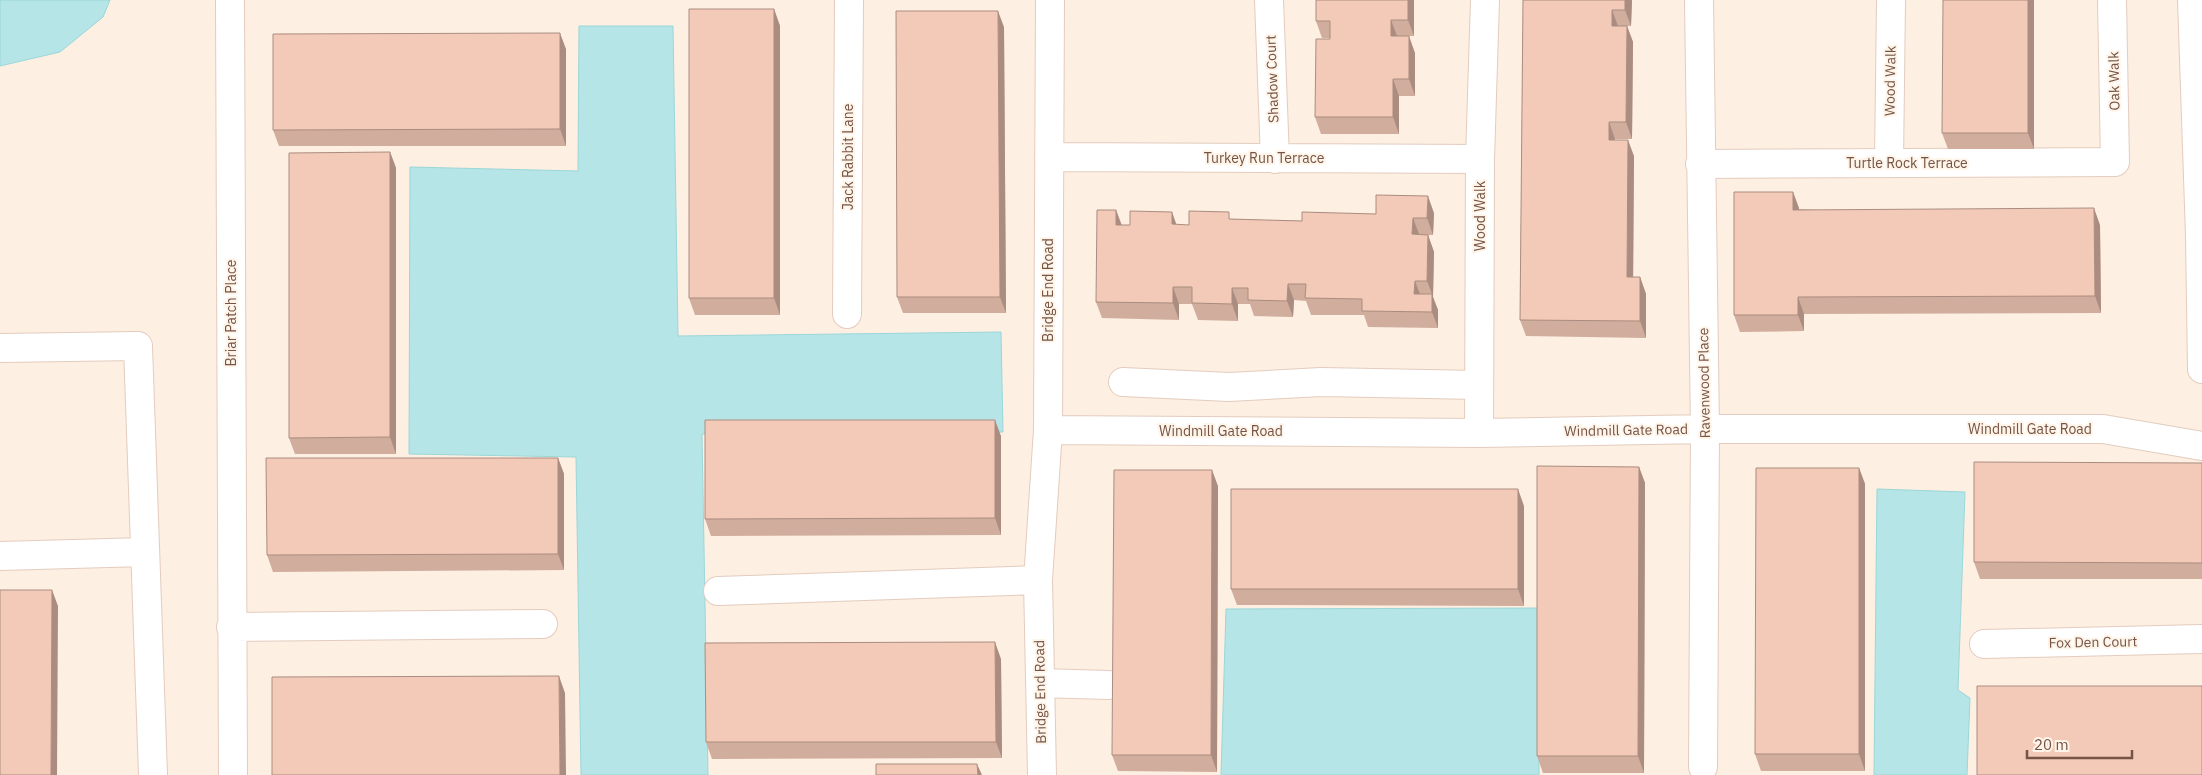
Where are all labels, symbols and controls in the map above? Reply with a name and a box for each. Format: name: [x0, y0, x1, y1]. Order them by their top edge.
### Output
street label: Shadow Court: [1261, 35, 1283, 123]
street label: Wood Walk: [1880, 45, 1900, 116]
street label: Oak Walk: [2104, 51, 2124, 111]
street label: Jack Rabbit Lane: [839, 103, 857, 210]
street label: Turkey Run Terrace: [1204, 149, 1325, 167]
street label: Turtle Rock Terrace: [1846, 154, 1968, 172]
street label: Wood Walk: [1471, 180, 1489, 251]
street label: Bridge End Road: [1039, 238, 1057, 342]
street label: Briar Patch Place: [222, 259, 240, 367]
street label: Ravenwood Place: [1694, 327, 1714, 439]
street label: Windmill Gate Road: [1564, 420, 1688, 440]
street label: Windmill Gate Road: [1968, 420, 2092, 438]
street label: Windmill Gate Road: [1159, 422, 1283, 440]
street label: Fox Den Court: [2049, 632, 2137, 652]
street label: Bridge End Road: [1030, 640, 1050, 744]
scale bar: [2027, 728, 2132, 760]
text: 20 m: [2034, 735, 2069, 754]

